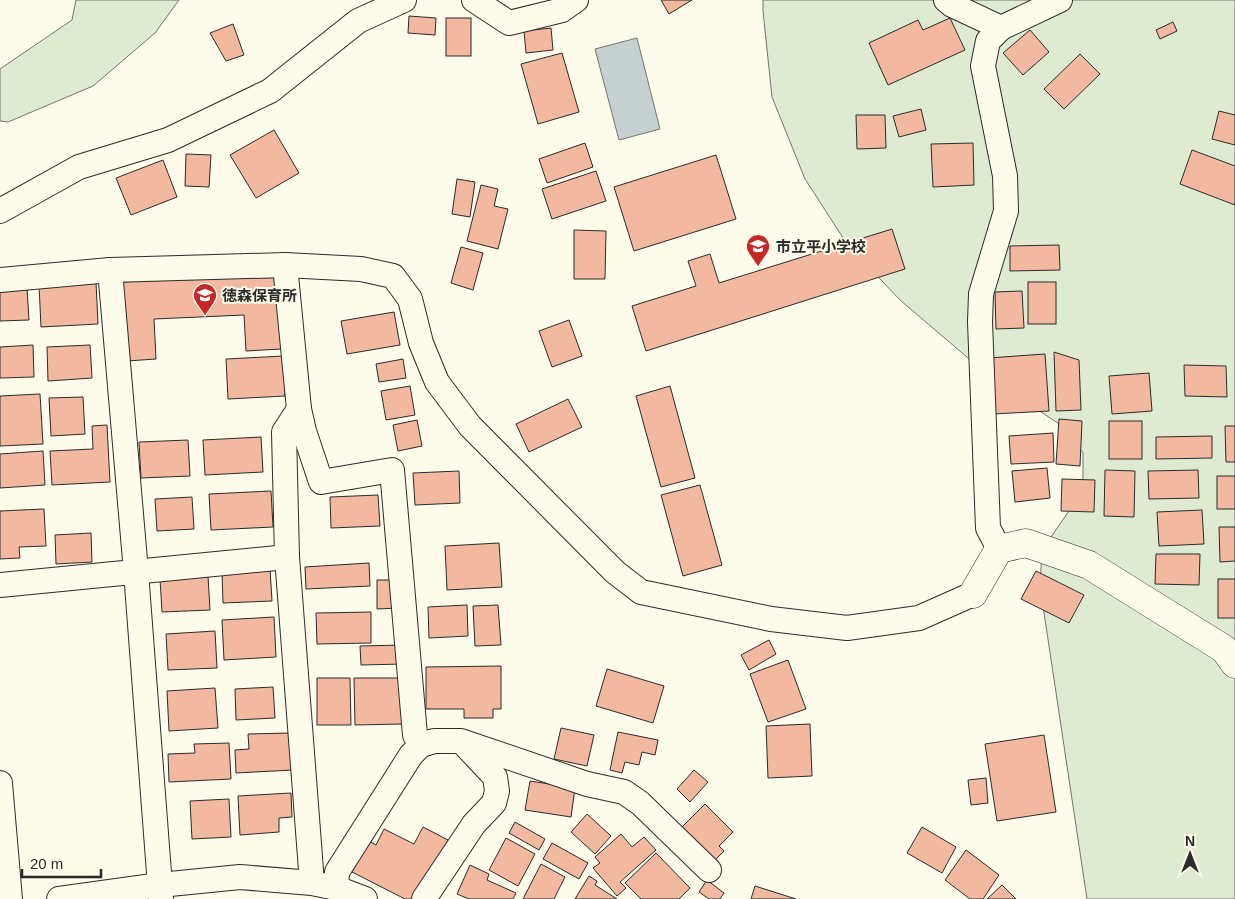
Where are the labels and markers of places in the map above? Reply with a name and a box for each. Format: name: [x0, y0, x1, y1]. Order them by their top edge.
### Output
school or university icon: 市立平小学校: [745, 233, 771, 267]
place label: 市立平小学校: [776, 238, 866, 255]
school or university icon: 徳森保育所: [192, 282, 218, 316]
place label: 徳森保育所: [222, 287, 297, 304]

